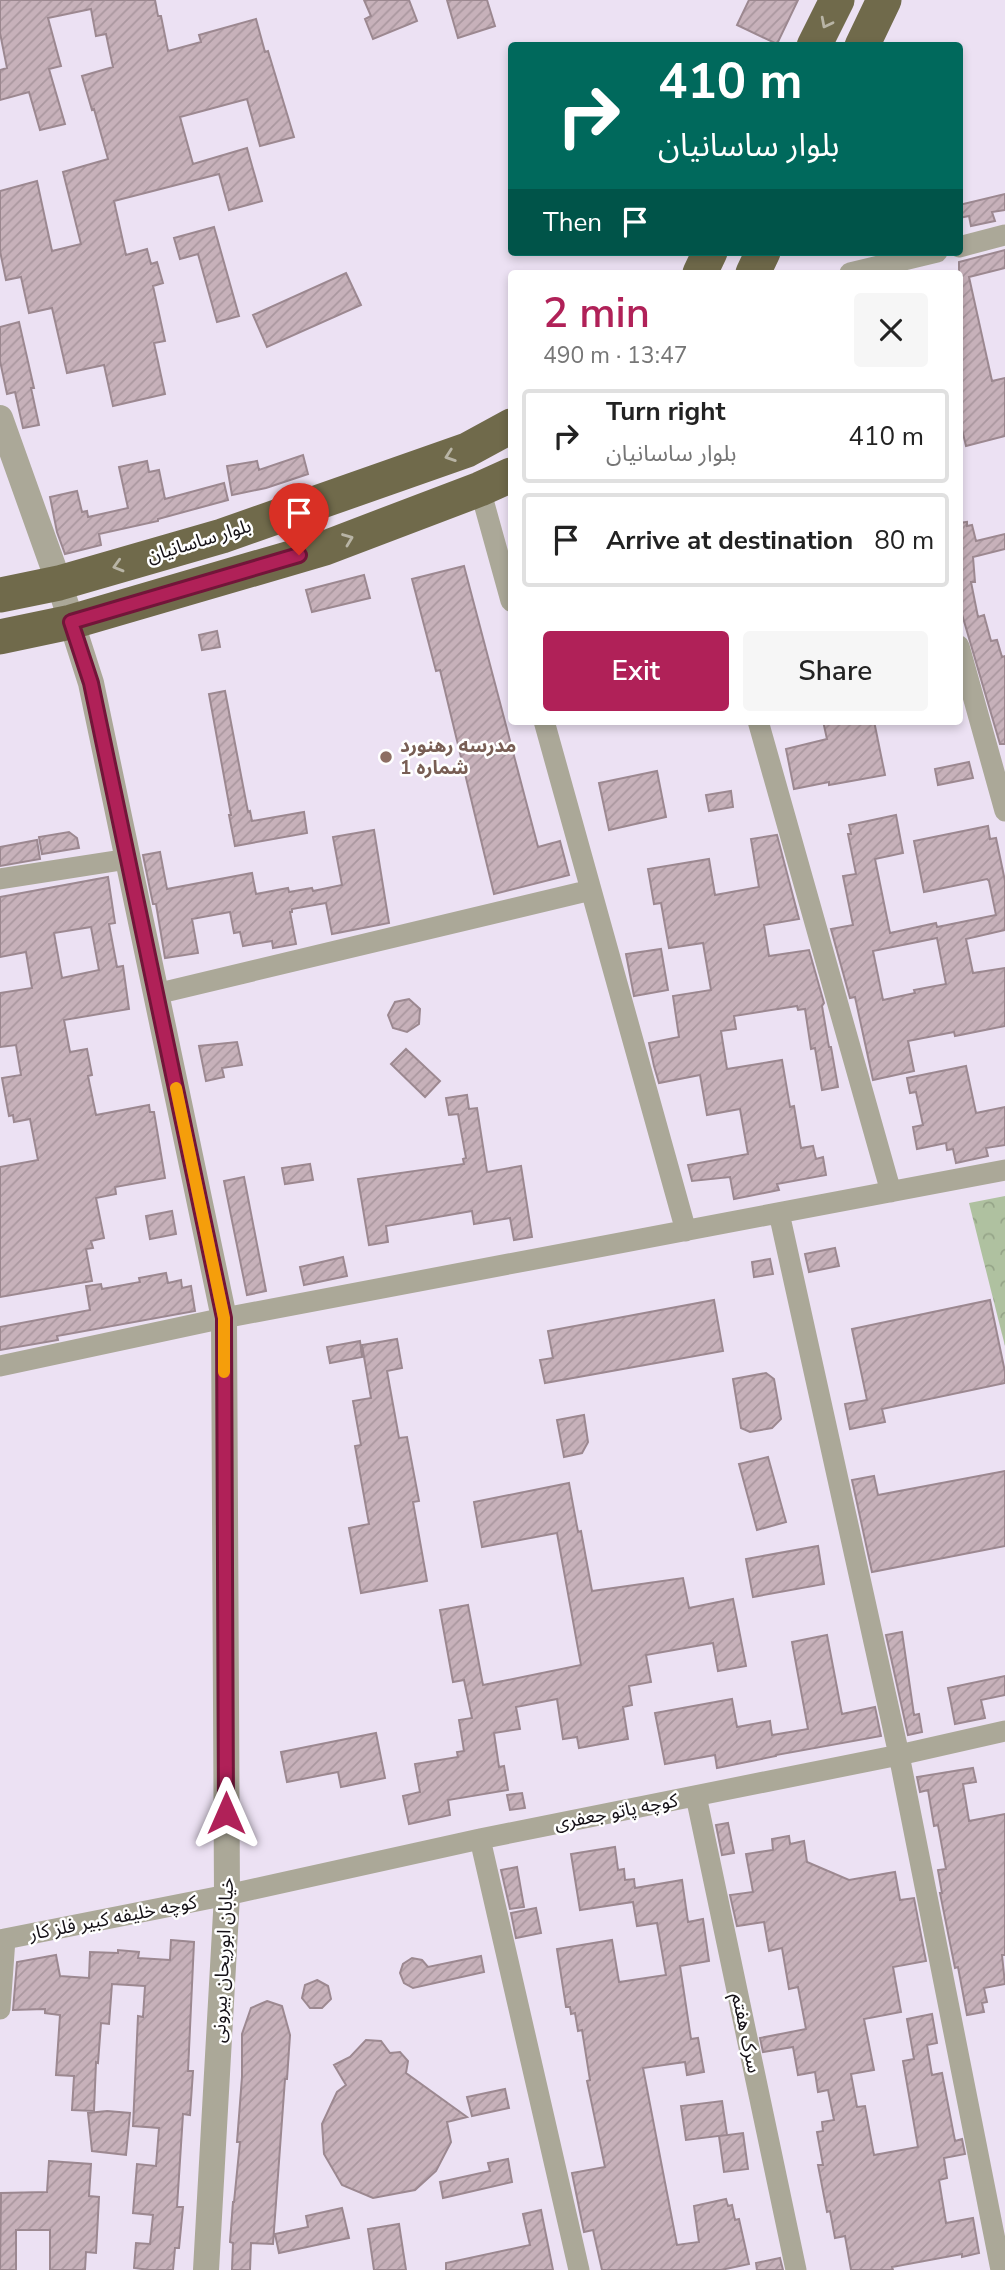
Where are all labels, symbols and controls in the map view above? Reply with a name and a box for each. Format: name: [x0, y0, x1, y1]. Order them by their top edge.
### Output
one-way arrow: [820, 16, 834, 28]
text: 410 m: [658, 48, 802, 115]
icon: right: [543, 70, 634, 161]
text: بلوار ساسانیان: [658, 124, 839, 167]
icon: arrive: [616, 203, 654, 241]
text: Then: [543, 205, 602, 240]
text: 2 min: [543, 285, 650, 342]
button: close: [854, 293, 928, 367]
text: 490 m · 13:47: [543, 340, 688, 371]
text: Turn right: [606, 394, 725, 429]
icon: right: [547, 417, 585, 455]
text: 410 m: [848, 419, 924, 454]
text: بلوار ساسانیان: [606, 438, 736, 469]
one-way arrow: [445, 448, 457, 462]
pin: [269, 483, 329, 555]
icon: arrive: [280, 494, 318, 532]
street label: بلوار ساسانیان: [144, 513, 254, 569]
icon: arrive: [547, 521, 585, 559]
text: Arrive at destination: [606, 523, 853, 558]
text: 80 m: [874, 523, 934, 558]
one-way arrow: [342, 533, 354, 547]
one-way arrow: [112, 557, 124, 572]
button: Exit: [543, 631, 729, 711]
button: Share: [743, 631, 928, 711]
place label: مدرسه رهنورد شماره 1: [400, 733, 516, 781]
marker: مدرسه رهنورد شماره 1: [378, 749, 394, 765]
position arrow: [189, 1776, 263, 1850]
street label: کوچه پاتو جعفری: [552, 1787, 681, 1837]
street label: خیابان ابوریحان بیرونی: [206, 1876, 240, 2044]
street label: کوچه خلیفه کبیر فلز کار: [26, 1889, 200, 1947]
street label: سرک هفتم: [724, 1991, 767, 2076]

